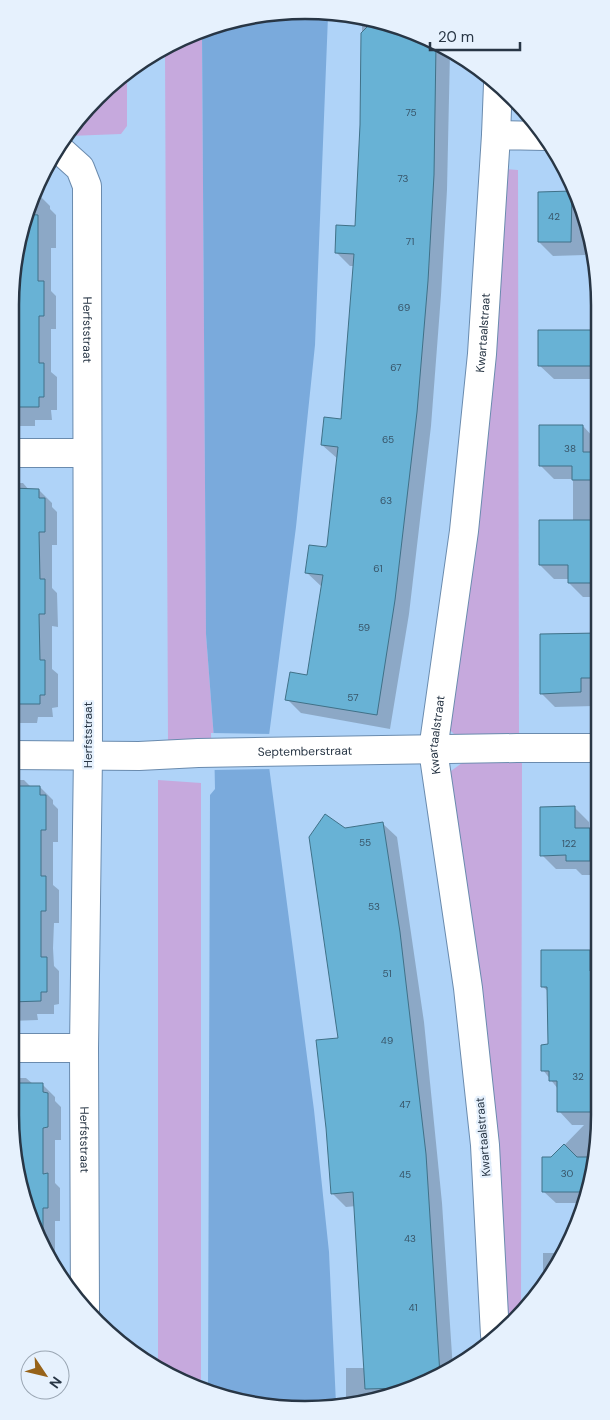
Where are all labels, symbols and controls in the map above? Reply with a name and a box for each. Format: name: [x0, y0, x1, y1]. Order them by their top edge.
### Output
scale bar: [430, 20, 520, 52]
text: 20 m: [438, 27, 474, 47]
house number: 75: [405, 106, 417, 119]
house number: 73: [398, 172, 409, 185]
house number: 42: [548, 210, 560, 223]
house number: 71: [406, 235, 414, 248]
street label: Kwartaalstraat: [472, 292, 494, 373]
street label: Herfststraat: [79, 297, 95, 363]
house number: 69: [398, 301, 410, 314]
house number: 67: [390, 361, 402, 374]
house number: 65: [382, 433, 394, 446]
house number: 38: [564, 442, 576, 455]
house number: 63: [380, 494, 392, 507]
house number: 61: [373, 562, 383, 575]
house number: 59: [358, 621, 370, 634]
house number: 57: [347, 691, 359, 704]
street label: Kwartaalstraat: [425, 694, 449, 775]
street label: Herfststraat: [80, 702, 96, 768]
street label: Septemberstraat: [258, 743, 353, 760]
house number: 55: [359, 836, 371, 849]
house number: 122: [562, 837, 577, 850]
house number: 53: [368, 900, 380, 913]
house number: 51: [382, 967, 392, 980]
house number: 49: [381, 1034, 393, 1047]
house number: 32: [572, 1070, 584, 1083]
street label: Kwartaalstraat: [472, 1096, 494, 1177]
house number: 47: [399, 1098, 411, 1111]
street label: Herfststraat: [76, 1107, 92, 1173]
house number: 30: [561, 1167, 574, 1180]
house number: 45: [399, 1168, 411, 1181]
house number: 43: [404, 1232, 416, 1245]
house number: 41: [408, 1301, 418, 1314]
north arrow: [20, 1350, 70, 1400]
text: N: [45, 1373, 66, 1392]

